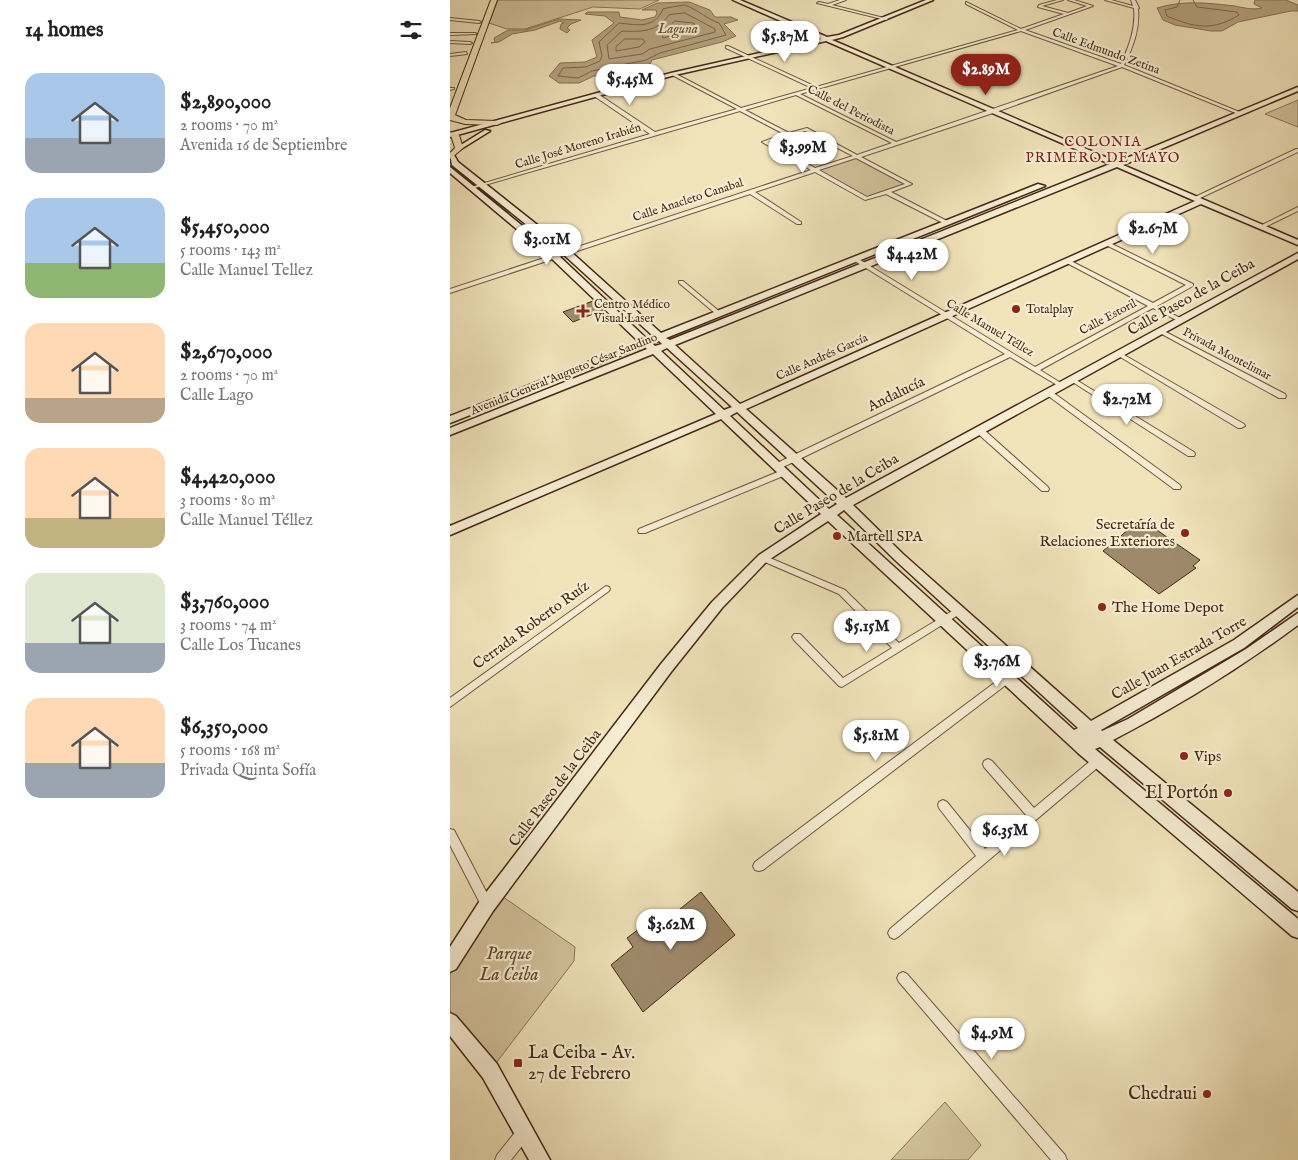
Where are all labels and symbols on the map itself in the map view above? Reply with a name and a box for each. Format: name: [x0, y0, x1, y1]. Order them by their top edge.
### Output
water label: Laguna: [657, 20, 698, 39]
pin: $5.87M: [744, 20, 826, 63]
street label: Calle Edmundo Zetina: [1050, 25, 1163, 78]
pin: $2.89M: [945, 54, 1027, 96]
pin: $5.45M: [589, 64, 671, 106]
street label: Calle del Periodista: [805, 82, 898, 139]
street label: Calle José Moreno Irabién: [513, 120, 644, 173]
pin: $3.99M: [762, 132, 844, 174]
district label: COLONIA PRIMERO DE MAYO: [1026, 133, 1180, 167]
street label: Calle Anacleto Canabal: [631, 175, 746, 225]
pin: $2.67M: [1112, 212, 1194, 255]
pin: $3.01M: [506, 224, 588, 266]
pin: $4.42M: [871, 238, 953, 281]
street label: Calle Paseo de la Ceiba: [1124, 254, 1258, 340]
street label: Calle Estoril: [1077, 295, 1140, 338]
street label: Calle Manuel Téllez: [943, 296, 1037, 360]
place label: Centro Médico Visual Laser: [593, 297, 670, 326]
place label: Totalplay: [1026, 302, 1074, 318]
marker: Totalplay: [1010, 303, 1022, 315]
marker: Centro Médico Visual Laser: [576, 304, 590, 318]
street label: Privada Montelimar: [1180, 324, 1274, 384]
street label: Avenida General Augusto César Sandino: [468, 329, 660, 419]
street label: Calle Andrés García: [774, 330, 871, 384]
street label: Andalucía: [863, 372, 928, 416]
pin: $2.72M: [1086, 384, 1168, 426]
street label: Calle Paseo de la Ceiba: [770, 449, 902, 539]
place label: Secretaría de Relaciones Exteriores: [1039, 515, 1175, 551]
place label: Martell SPA: [847, 527, 924, 546]
marker: Secretaría de Relaciones Exteriores: [1179, 527, 1191, 539]
marker: Martell SPA: [831, 530, 843, 542]
street label: Cerrada Roberto Ruíz: [469, 576, 593, 674]
place label: The Home Depot: [1112, 598, 1224, 617]
marker: The Home Depot: [1096, 601, 1108, 613]
pin: $5.15M: [826, 610, 908, 653]
street label: Calle Juan Estrada Torre: [1108, 612, 1250, 704]
pin: $3.76M: [956, 646, 1038, 688]
pin: $5.81M: [835, 720, 917, 762]
street label: Calle Paseo de la Ceiba: [505, 725, 606, 850]
place label: Vips: [1193, 747, 1221, 766]
marker: Vips: [1178, 750, 1190, 762]
place label: El Portón: [1145, 782, 1218, 805]
marker: El Portón: [1222, 787, 1234, 799]
pin: $6.35M: [964, 814, 1046, 857]
pin: $3.62M: [630, 908, 712, 951]
park label: Parque La Ceiba: [479, 943, 538, 987]
pin: $4.9M: [957, 1018, 1027, 1060]
place label: La Ceiba - Av. 27 de Febrero: [528, 1042, 635, 1086]
marker: La Ceiba - Av. 27 de Febrero: [512, 1057, 524, 1069]
place label: Chedraui: [1128, 1083, 1197, 1106]
marker: Chedraui: [1201, 1088, 1213, 1100]

